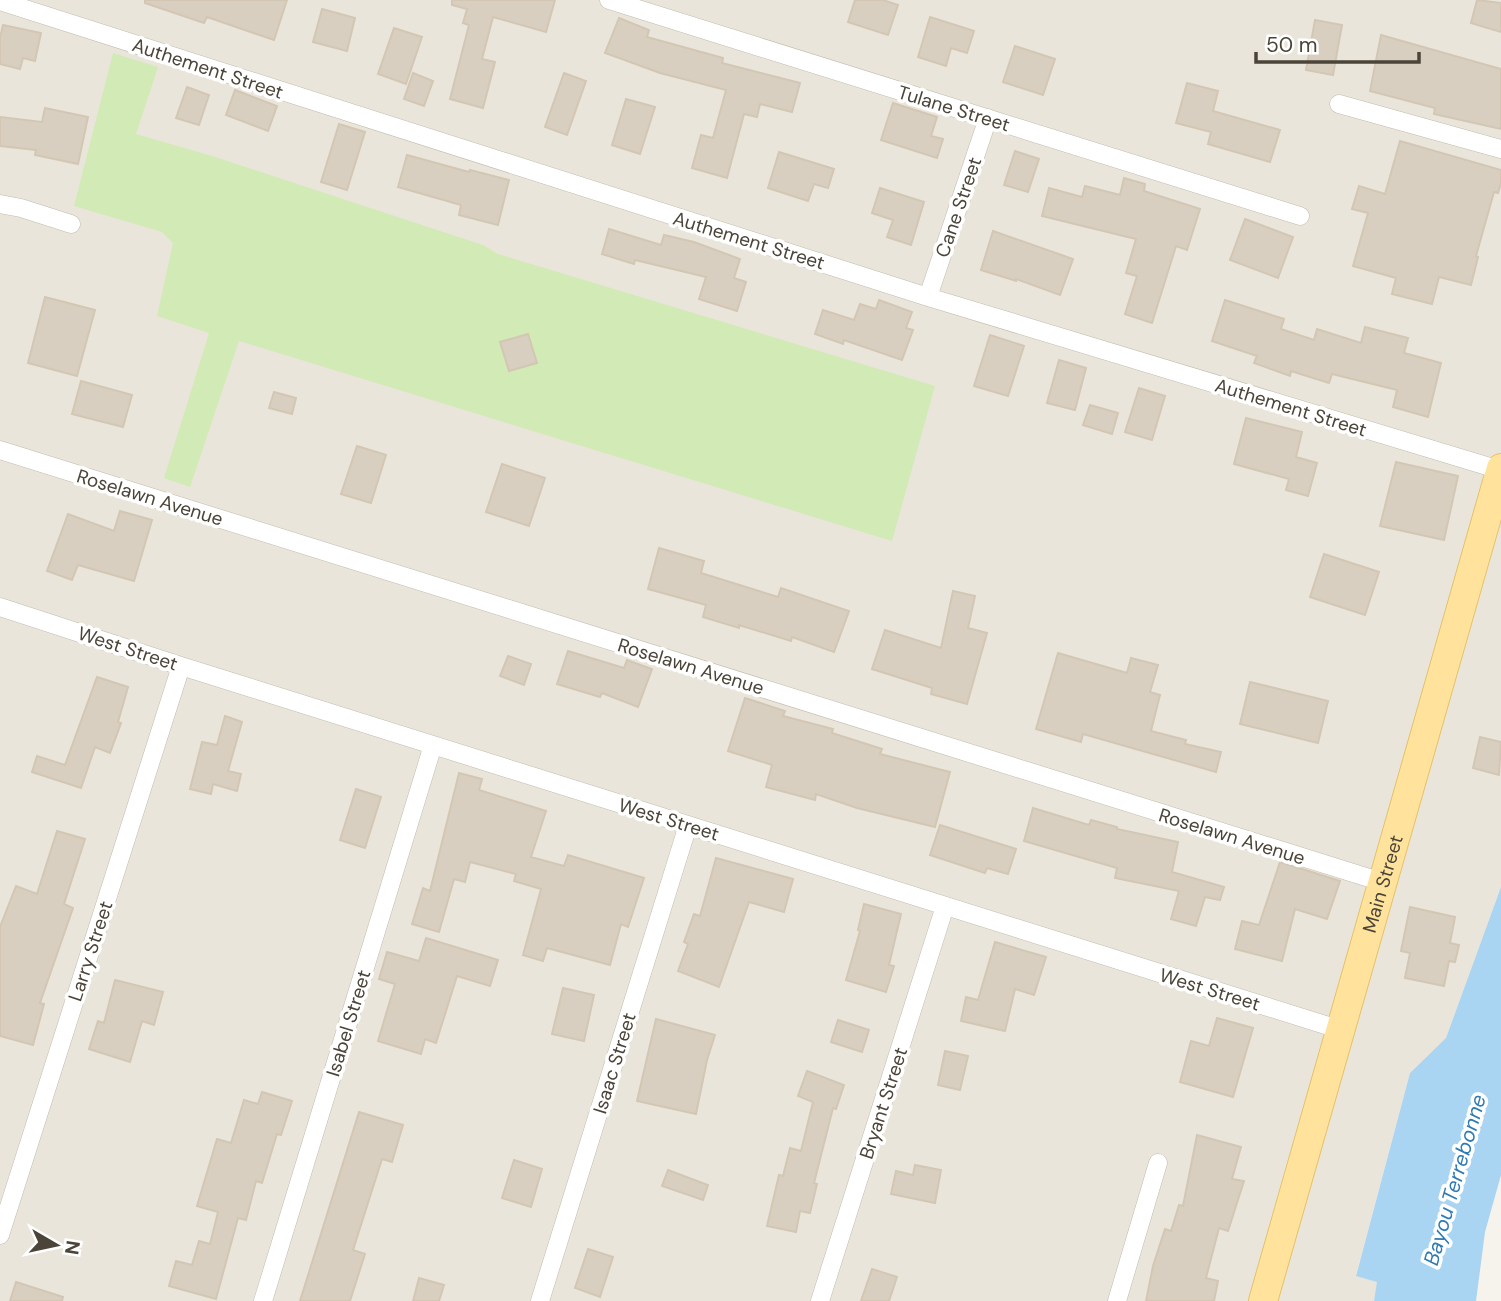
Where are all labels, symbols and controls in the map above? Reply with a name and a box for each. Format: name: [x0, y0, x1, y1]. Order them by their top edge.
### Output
scale bar: [1256, 21, 1419, 65]
text: 50 m: [1266, 31, 1317, 59]
street label: Authement Street: [129, 32, 287, 105]
street label: Tulane Street: [895, 80, 1013, 137]
street label: Cane Street: [930, 154, 987, 261]
street label: Authement Street: [670, 206, 828, 275]
street label: Authement Street: [1212, 373, 1370, 442]
street label: Roselawn Avenue: [74, 463, 226, 532]
street label: West Street: [75, 621, 181, 676]
street label: Roselawn Avenue: [615, 632, 767, 701]
street label: West Street: [616, 792, 722, 847]
street label: Roselawn Avenue: [1156, 802, 1308, 871]
street label: Main Street: [1357, 832, 1409, 936]
street label: Larry Street: [63, 898, 118, 1004]
street label: West Street: [1157, 962, 1263, 1017]
street label: Isabel Street: [320, 967, 377, 1079]
street label: Isaac Street: [587, 1010, 642, 1117]
street label: Bryant Street: [854, 1044, 913, 1162]
water label: Bayou Terrebonne: [1417, 1091, 1493, 1269]
north arrow: [21, 1210, 91, 1280]
text: N: [59, 1239, 86, 1256]

